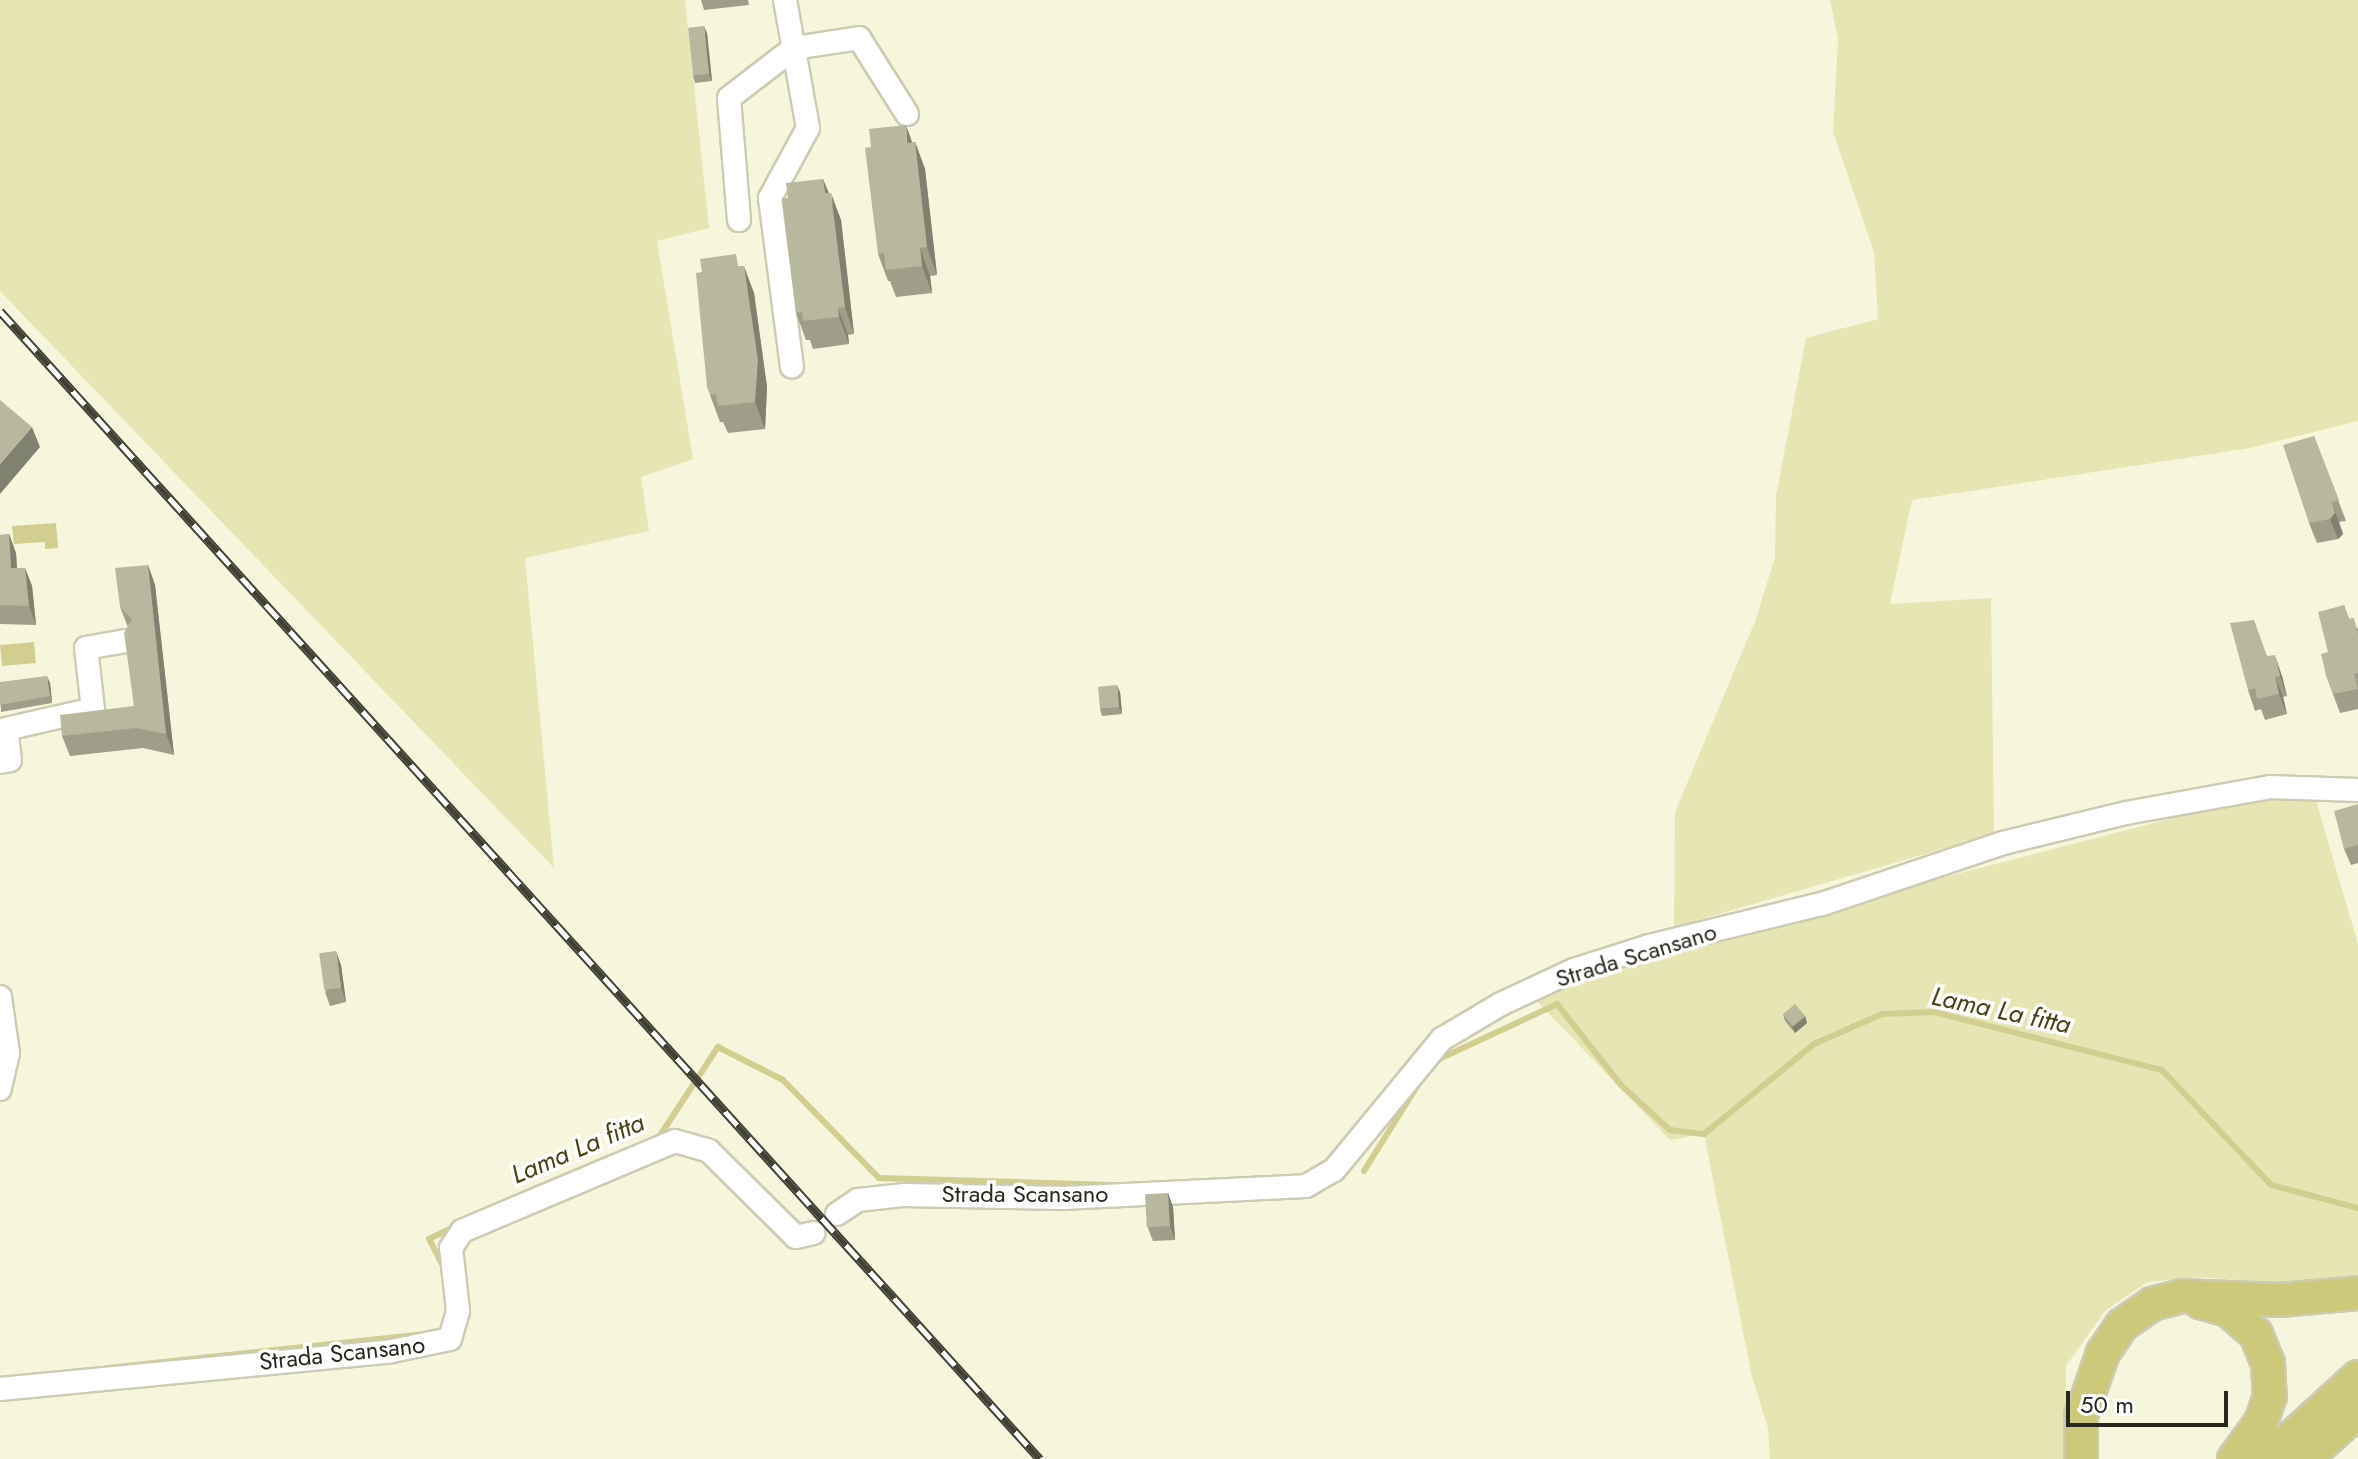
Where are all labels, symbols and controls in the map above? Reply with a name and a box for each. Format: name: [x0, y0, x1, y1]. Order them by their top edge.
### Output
street label: Strada Scansano: [1552, 917, 1720, 993]
water label: Lama La fitta: [1929, 981, 2073, 1041]
water label: Lama La fitta: [507, 1107, 649, 1191]
street label: Strada Scansano: [942, 1180, 1108, 1208]
street label: Strada Scansano: [258, 1330, 426, 1376]
scale bar: [2070, 1375, 2232, 1425]
text: 50 m: [2080, 1387, 2134, 1422]

